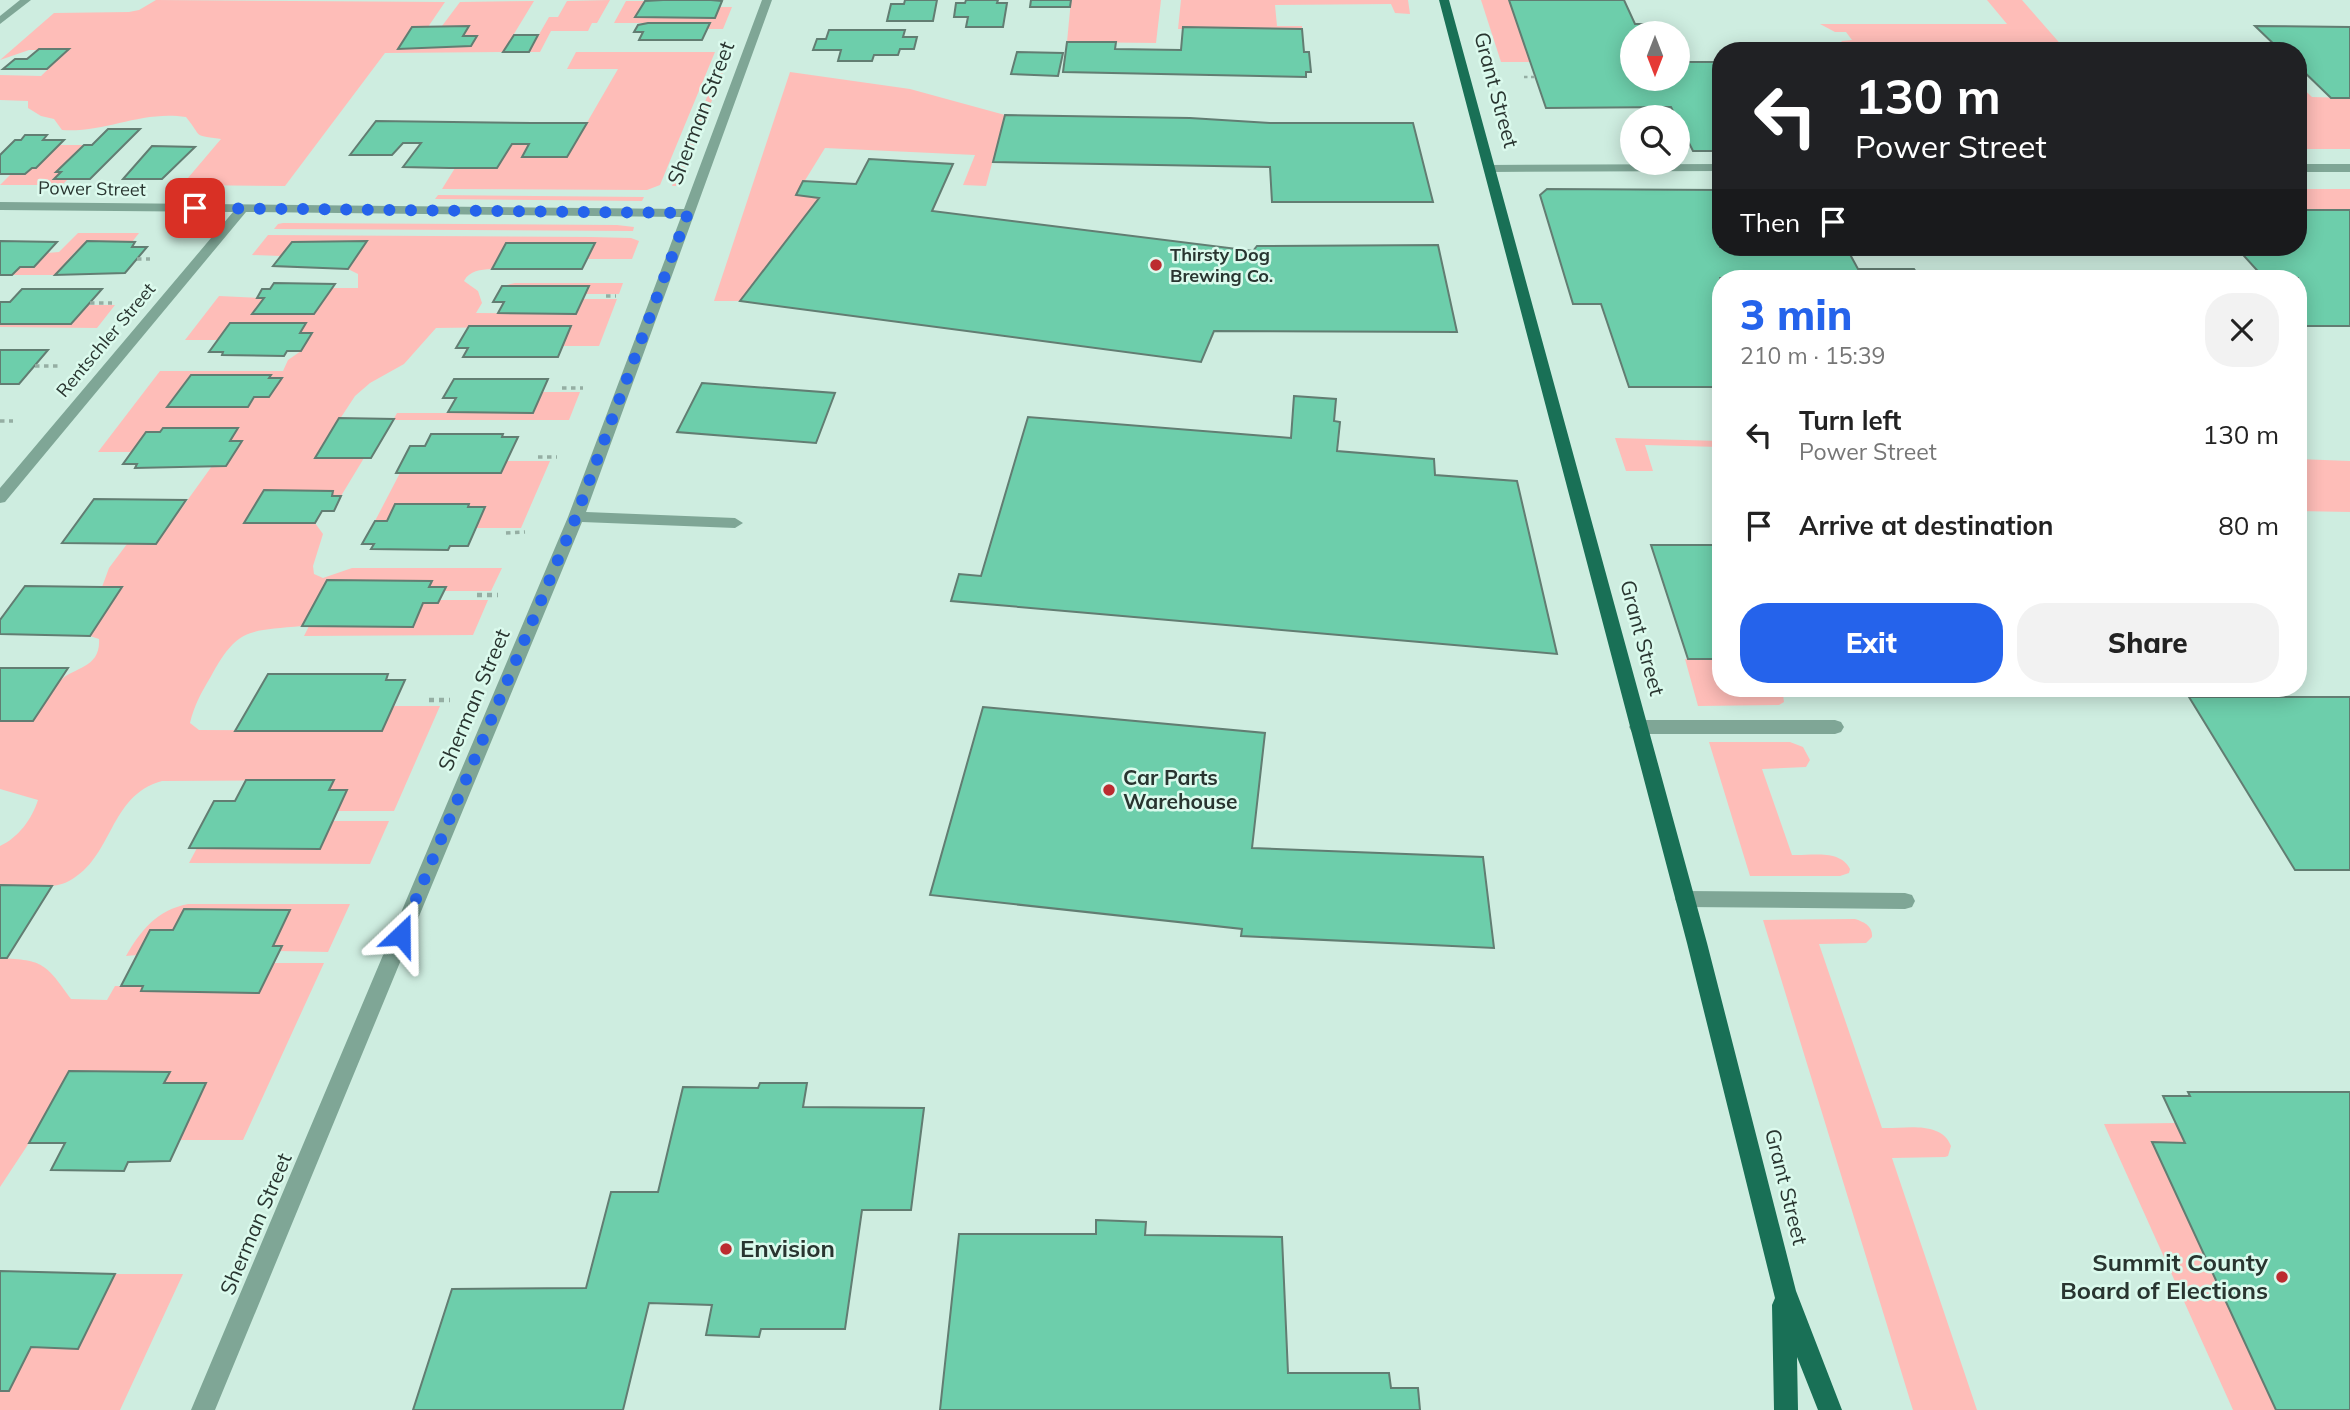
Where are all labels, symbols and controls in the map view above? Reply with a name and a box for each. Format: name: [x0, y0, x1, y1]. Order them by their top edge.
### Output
north arrow: [1620, 21, 1690, 91]
map controls: [1620, 21, 1690, 175]
street label: Grant Street: [1469, 29, 1525, 150]
street label: Sherman Street: [661, 37, 739, 188]
text: 130 m: [1855, 65, 2001, 126]
icon: left: [1740, 70, 1831, 161]
button: search: [1620, 105, 1690, 175]
text: Power Street: [1855, 126, 2047, 166]
street label: Power Street: [38, 176, 146, 201]
pin: [165, 178, 225, 238]
icon: arrive: [176, 189, 214, 227]
icon: arrive: [1814, 203, 1852, 241]
text: Then: [1740, 206, 1800, 239]
place label: Thirsty Dog Brewing Co.: [1170, 243, 1273, 287]
marker: Thirsty Dog Brewing Co.: [1148, 257, 1164, 273]
street label: Rentschler Street: [51, 278, 160, 402]
text: 3 min: [1740, 288, 1853, 341]
button: close: [2205, 293, 2279, 367]
text: 210 m · 15:39: [1740, 341, 1885, 370]
text: Turn left: [1799, 404, 1901, 437]
icon: left: [1740, 416, 1778, 454]
text: 130 m: [2203, 418, 2279, 451]
text: Power Street: [1799, 437, 1937, 466]
icon: arrive: [1740, 507, 1778, 545]
text: Arrive at destination: [1799, 509, 2054, 542]
text: 80 m: [2218, 509, 2279, 542]
street label: Grant Street: [1615, 577, 1671, 698]
button: Exit: [1740, 603, 2003, 683]
button: Share: [2017, 603, 2279, 683]
street label: Sherman Street: [432, 625, 515, 774]
place label: Car Parts Warehouse: [1123, 764, 1238, 814]
marker: Car Parts Warehouse: [1101, 782, 1117, 798]
position arrow: [364, 898, 438, 972]
street label: Grant Street: [1760, 1126, 1814, 1247]
street label: Sherman Street: [214, 1149, 297, 1298]
place label: Envision: [740, 1233, 835, 1263]
marker: Envision: [718, 1241, 734, 1257]
place label: Summit County Board of Elections: [2060, 1247, 2269, 1305]
marker: Summit County Board of Elections: [2274, 1269, 2290, 1285]

